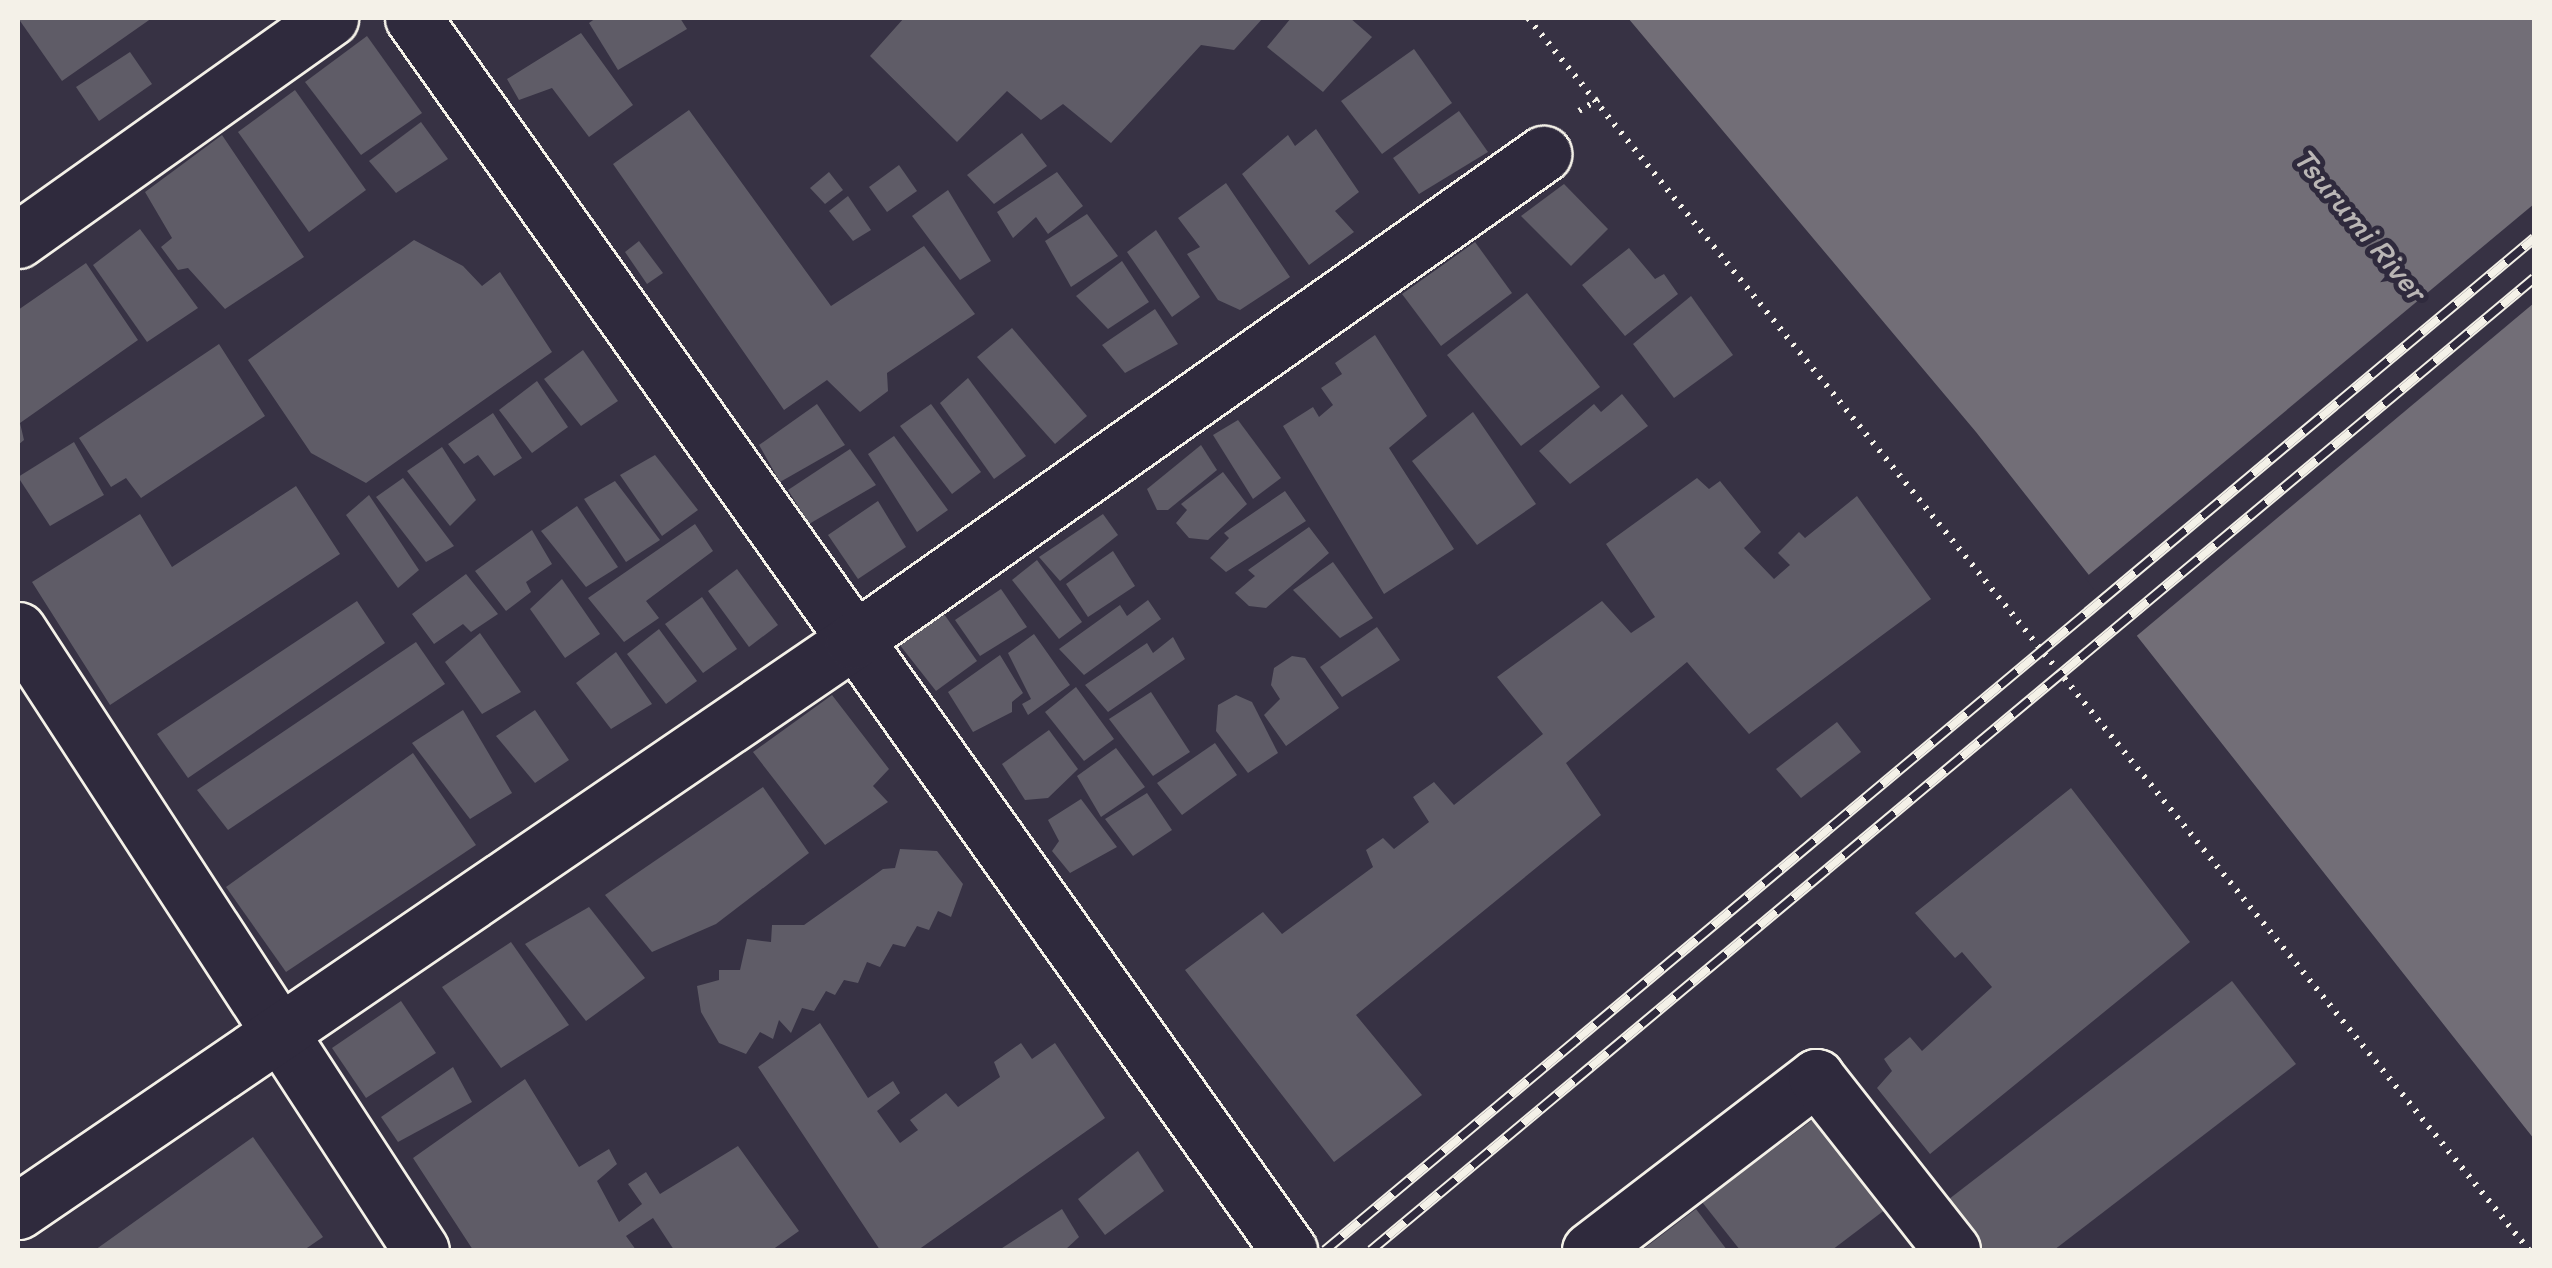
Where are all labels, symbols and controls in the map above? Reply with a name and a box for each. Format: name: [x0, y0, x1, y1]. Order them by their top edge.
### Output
water label: Tsurumi River: [2285, 140, 2435, 308]

